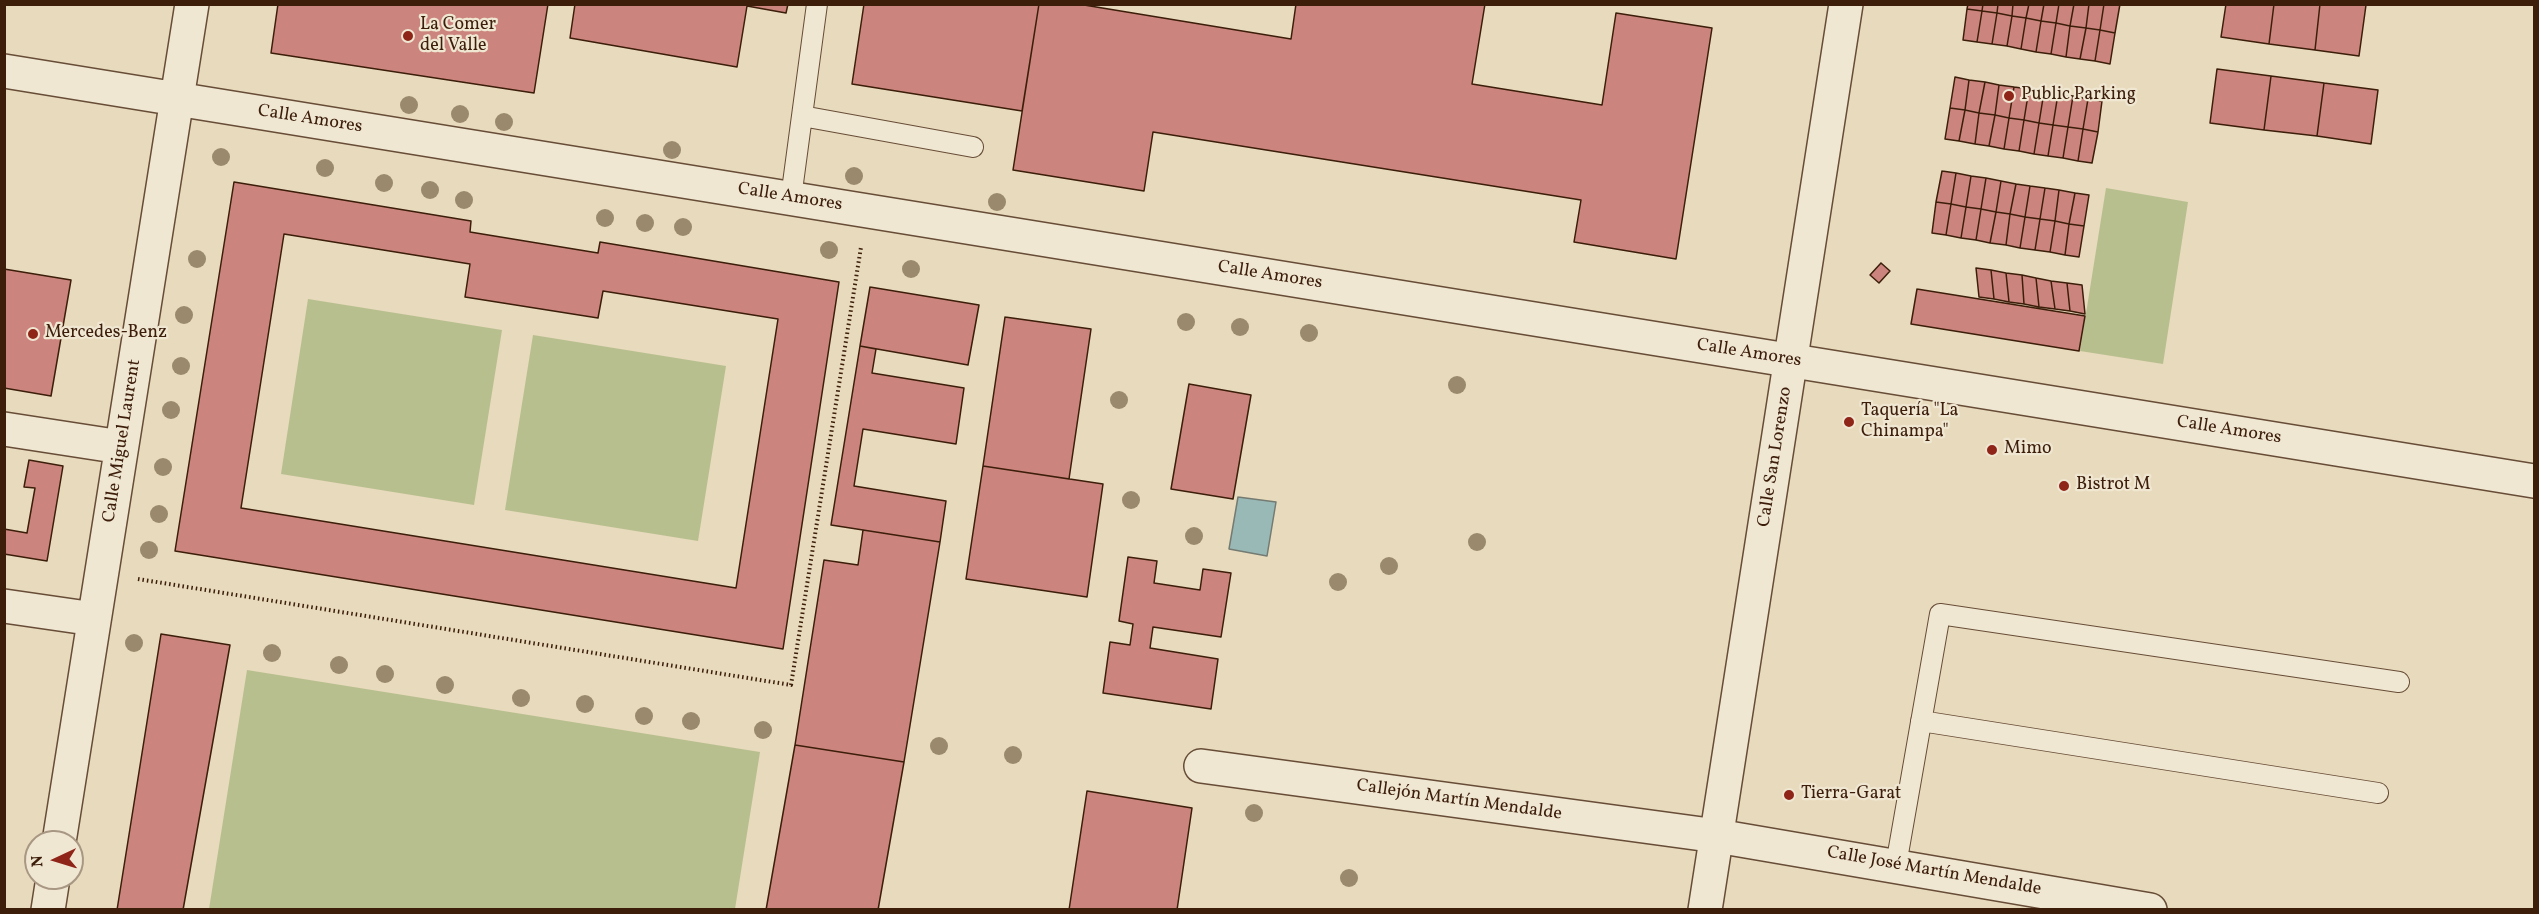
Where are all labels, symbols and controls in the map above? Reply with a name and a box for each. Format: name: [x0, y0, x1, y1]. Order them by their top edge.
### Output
place label: La Comer del Valle: [420, 15, 496, 57]
marker: La Comer del Valle: [401, 29, 415, 43]
place label: Public Parking: [2021, 85, 2136, 107]
marker: Public Parking: [2002, 89, 2016, 103]
street label: Calle Amores: [256, 101, 364, 139]
street label: Calle Amores: [736, 179, 844, 217]
street label: Calle Amores: [1216, 257, 1324, 295]
place label: Mercedes-Benz: [45, 323, 167, 345]
marker: Mercedes-Benz: [26, 327, 40, 341]
street label: Calle Amores: [1695, 335, 1803, 373]
street label: Calle Miguel Laurent: [99, 358, 147, 524]
street label: Calle San Lorenzo: [1754, 385, 1798, 529]
place label: Taquería "La Chinampa": [1861, 401, 1958, 444]
street label: Calle Amores: [2175, 412, 2283, 450]
marker: Taquería "La Chinampa": [1842, 415, 1856, 429]
place label: Mimo: [2004, 439, 2052, 461]
marker: Mimo: [1985, 443, 1999, 457]
place label: Bistrot M: [2076, 475, 2150, 497]
marker: Bistrot M: [2057, 479, 2071, 493]
street label: Callejón Martín Mendalde: [1355, 776, 1563, 826]
place label: Tierra-Garat: [1801, 784, 1901, 806]
marker: Tierra-Garat: [1782, 788, 1796, 802]
north arrow: [24, 830, 84, 890]
street label: Calle José Martín Mendalde: [1825, 843, 2043, 901]
text: N: [27, 855, 49, 868]

